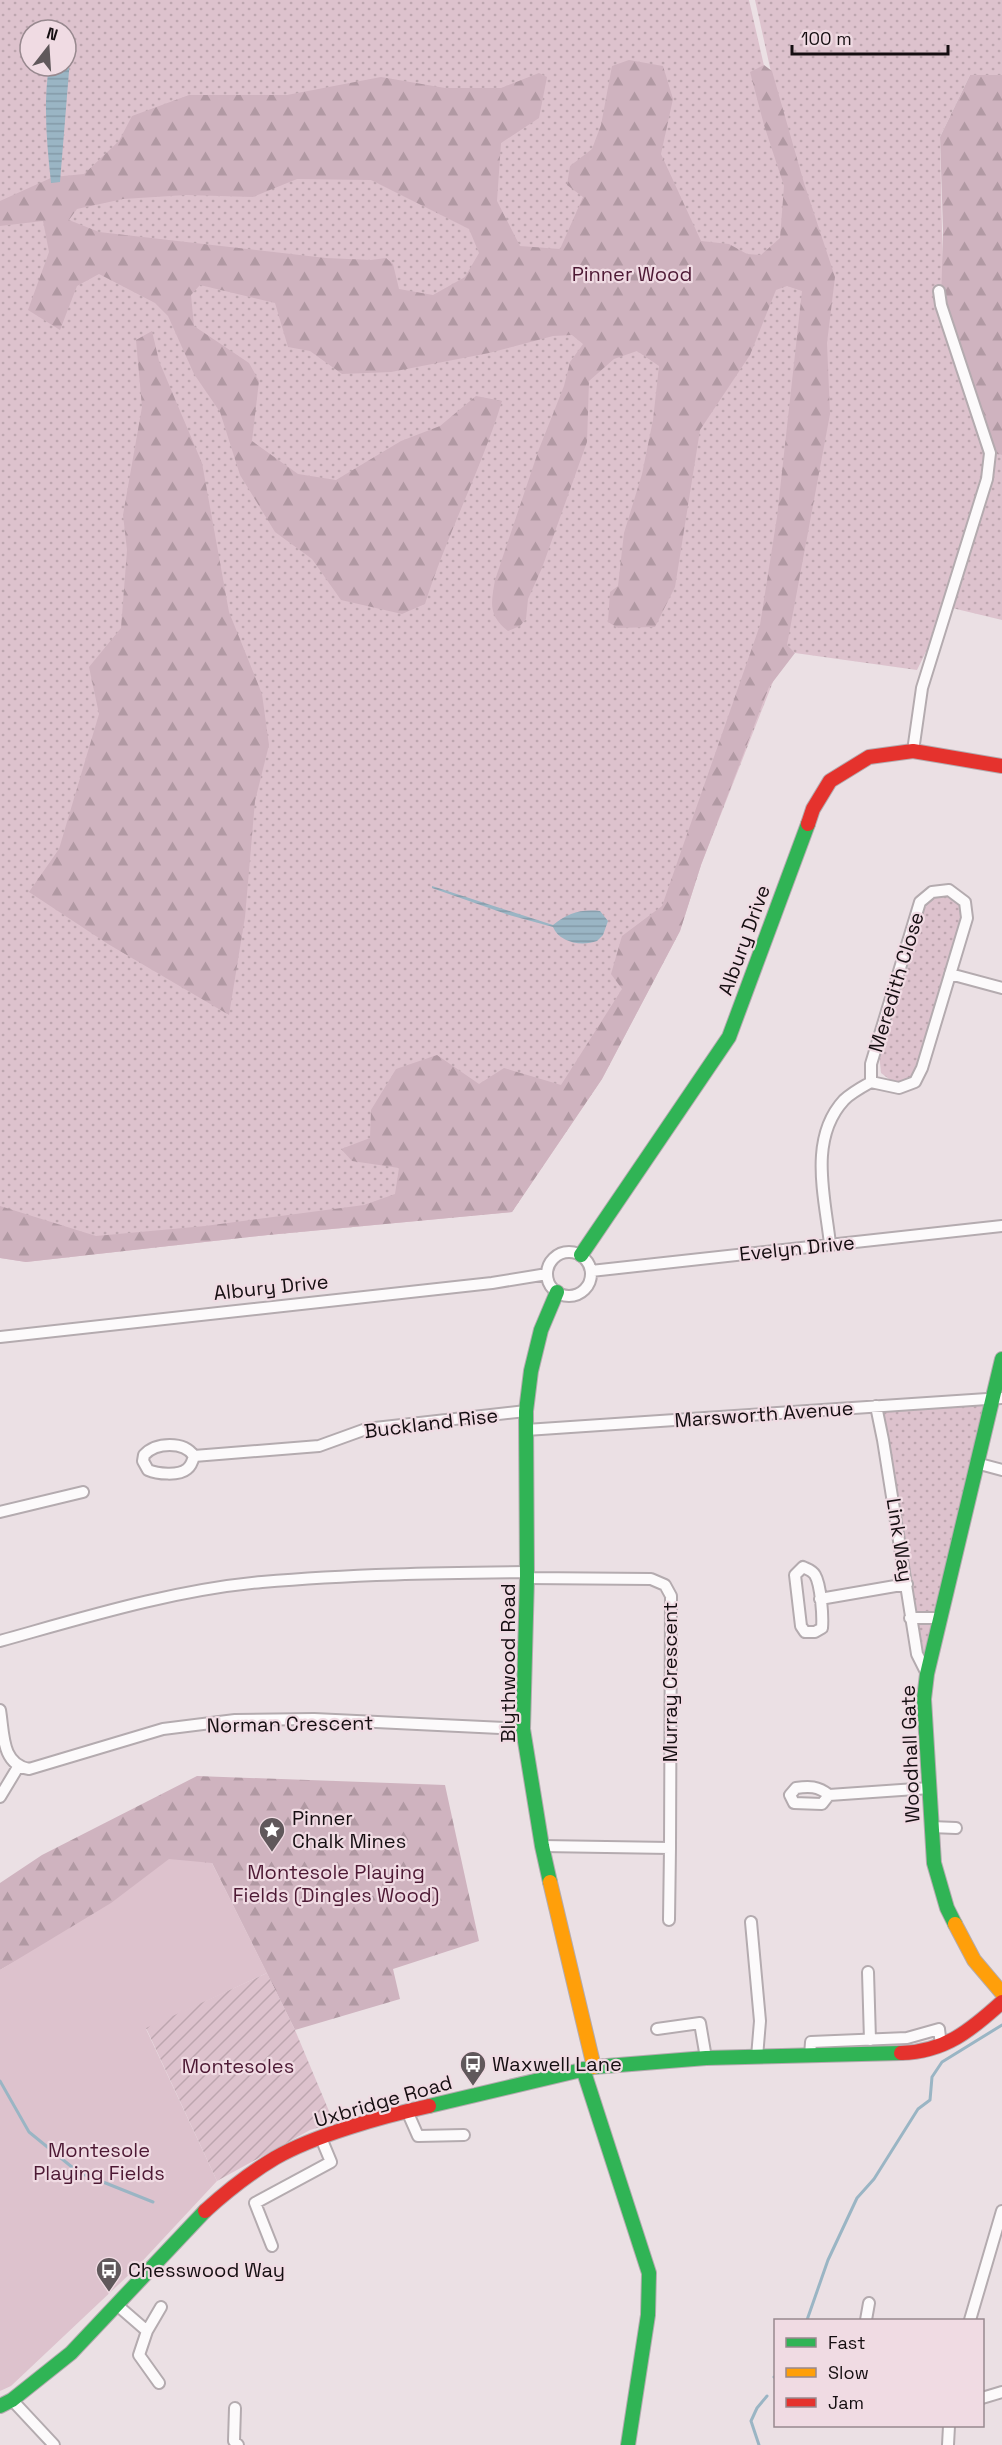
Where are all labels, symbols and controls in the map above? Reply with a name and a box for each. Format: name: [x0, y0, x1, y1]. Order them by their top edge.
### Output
north arrow: [18, 18, 78, 78]
scale bar: [792, 18, 948, 56]
text: N: [44, 23, 60, 46]
text: 100 m: [801, 27, 852, 50]
park label: Pinner Wood: [572, 261, 692, 287]
street label: Albury Drive: [712, 881, 776, 999]
street label: Meredith Close: [862, 909, 930, 1055]
street label: Evelyn Drive: [738, 1229, 856, 1267]
street label: Albury Drive: [212, 1268, 330, 1306]
street label: Marsworth Avenue: [674, 1395, 854, 1433]
street label: Buckland Rise: [363, 1402, 499, 1444]
street label: Link Way: [881, 1496, 919, 1584]
street label: Blythwood Road: [495, 1583, 521, 1743]
street label: Murray Crescent: [657, 1602, 683, 1762]
street label: Woodhall Gate: [895, 1684, 925, 1824]
street label: Norman Crescent: [206, 1710, 374, 1738]
place label: Pinner Chalk Mines: [292, 1805, 406, 1854]
place icon: Pinner Chalk Mines: [257, 1815, 287, 1853]
park label: Montesole Playing Fields (Dingles Wood): [233, 1859, 439, 1908]
bus stop icon: Waxwell Lane: [458, 2049, 488, 2087]
place label: Waxwell Lane: [492, 2051, 622, 2077]
park label: Montesoles: [182, 2053, 294, 2079]
street label: Uxbridge Road: [311, 2069, 455, 2133]
park label: Montesole Playing Fields: [33, 2137, 165, 2186]
bus stop icon: Chesswood Way: [94, 2255, 124, 2293]
place label: Chesswood Way: [128, 2257, 285, 2283]
legend: [774, 2319, 984, 2427]
text: Fast: [828, 2331, 865, 2354]
text: Slow: [828, 2361, 869, 2384]
text: Jam: [828, 2391, 864, 2414]

